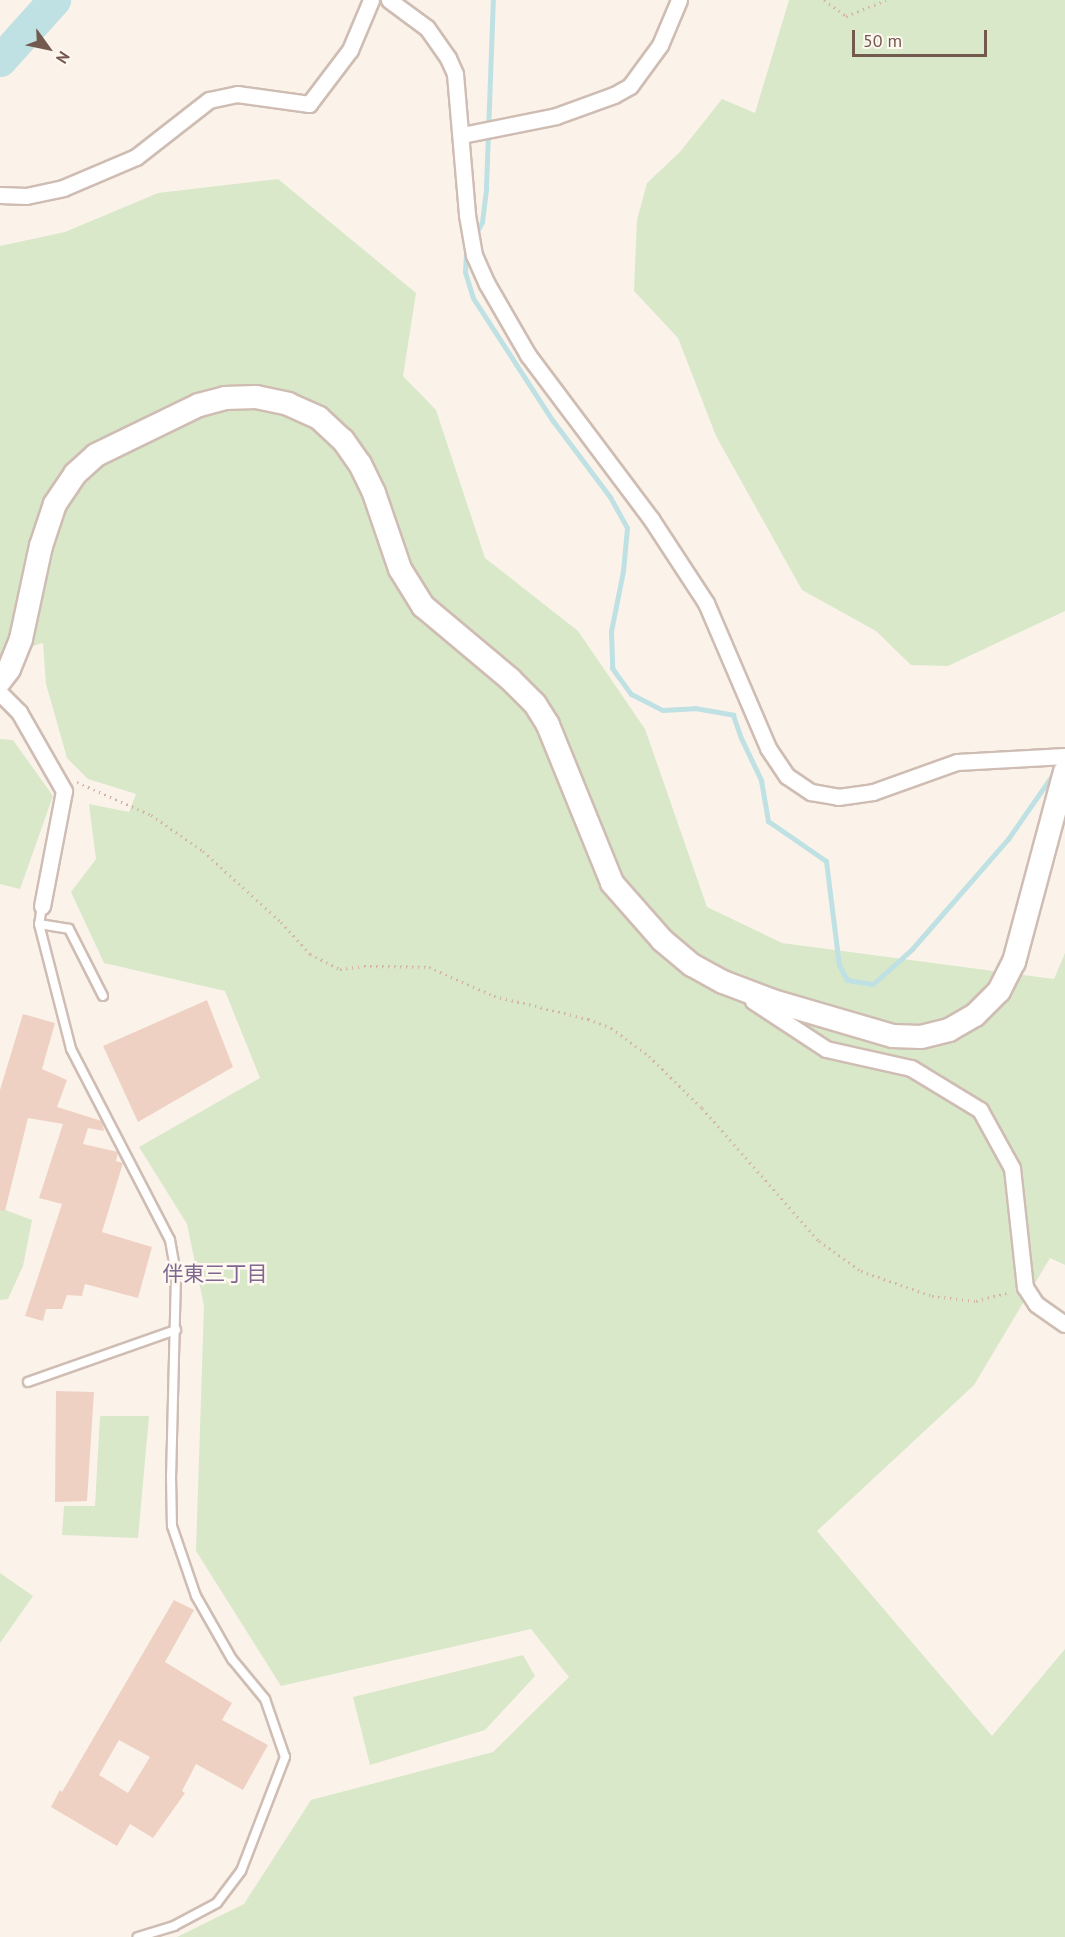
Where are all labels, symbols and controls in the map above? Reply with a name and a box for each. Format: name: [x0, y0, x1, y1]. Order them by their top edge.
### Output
north arrow: [18, 18, 78, 78]
scale bar: [855, 18, 990, 56]
text: 50 m: [863, 29, 902, 52]
text: N: [52, 48, 74, 68]
district label: 伴東三丁目: [163, 1261, 267, 1287]

